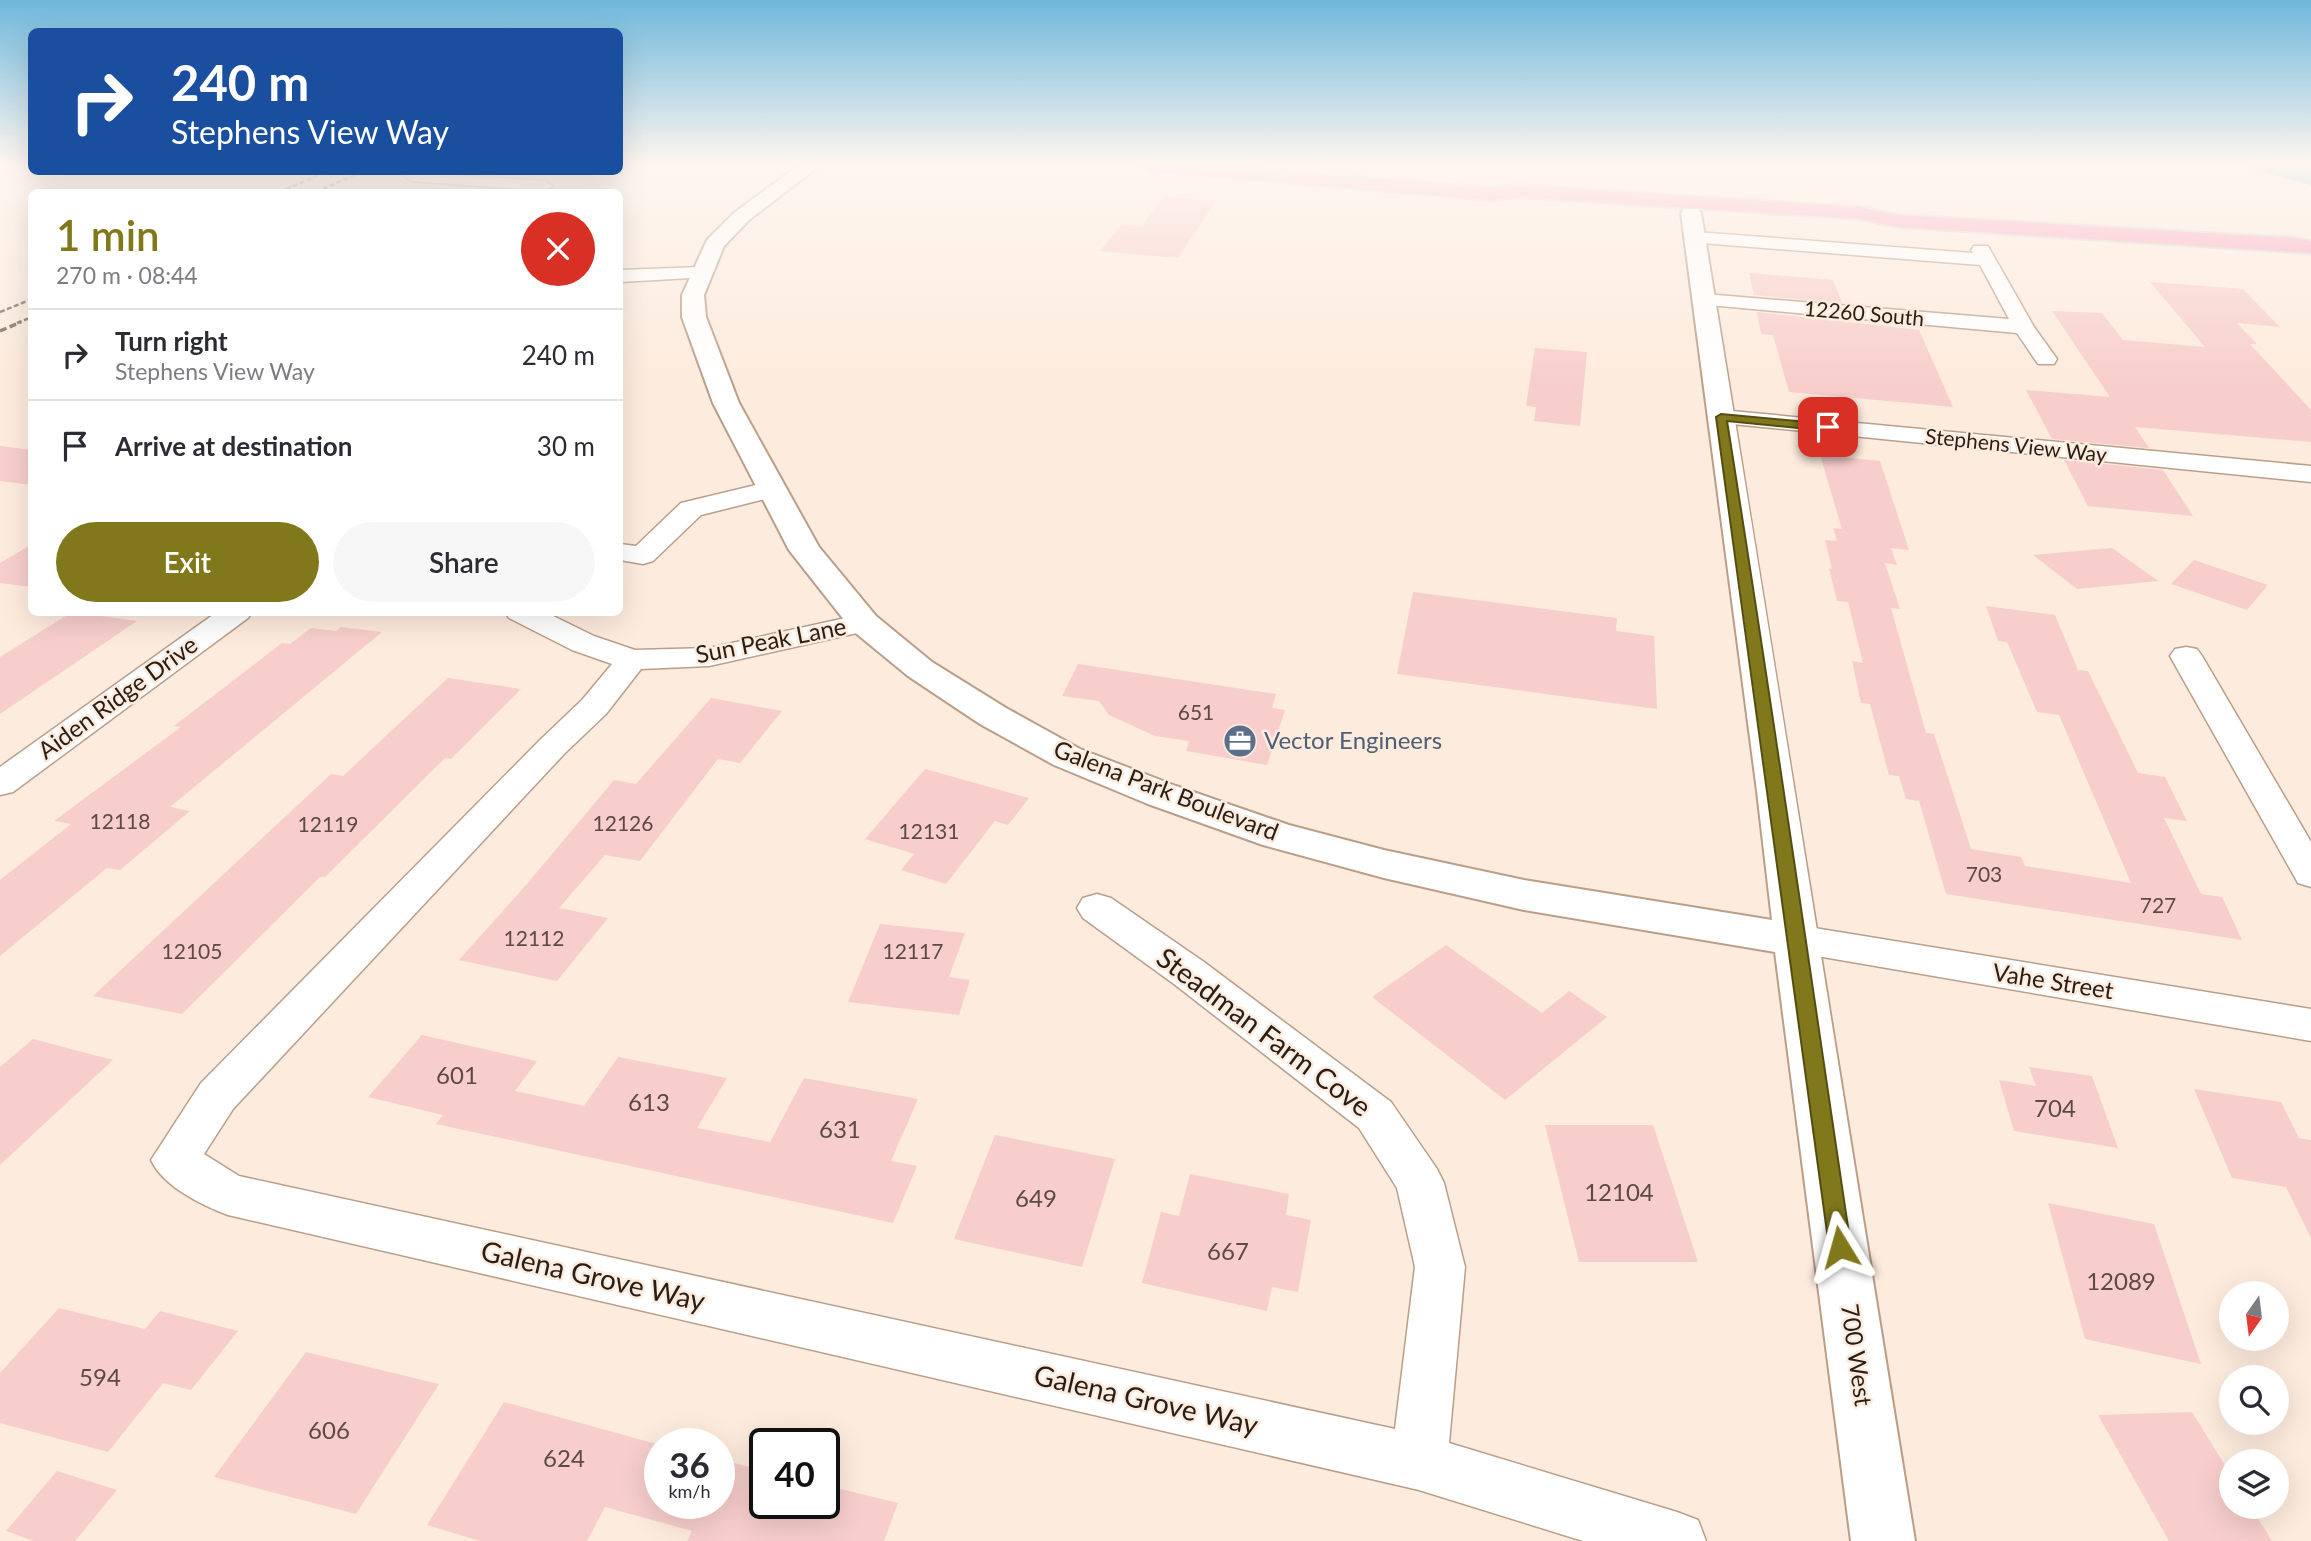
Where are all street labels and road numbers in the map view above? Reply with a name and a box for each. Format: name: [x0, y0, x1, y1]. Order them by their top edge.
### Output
street label: 12260 South: [1803, 295, 1925, 330]
street label: Stephens View Way: [1924, 423, 2108, 466]
street label: Sun Peak Lane: [693, 611, 848, 668]
street label: Aiden Ridge Drive: [32, 629, 202, 764]
street label: Galena Park Boulevard: [1050, 733, 1283, 846]
street label: Steadman Farm Cove: [1151, 940, 1378, 1123]
street label: Vahe Street: [1991, 957, 2116, 1004]
street label: Galena Grove Way: [478, 1233, 709, 1317]
street label: 700 West: [1836, 1302, 1879, 1408]
street label: Galena Grove Way: [1031, 1357, 1262, 1441]

